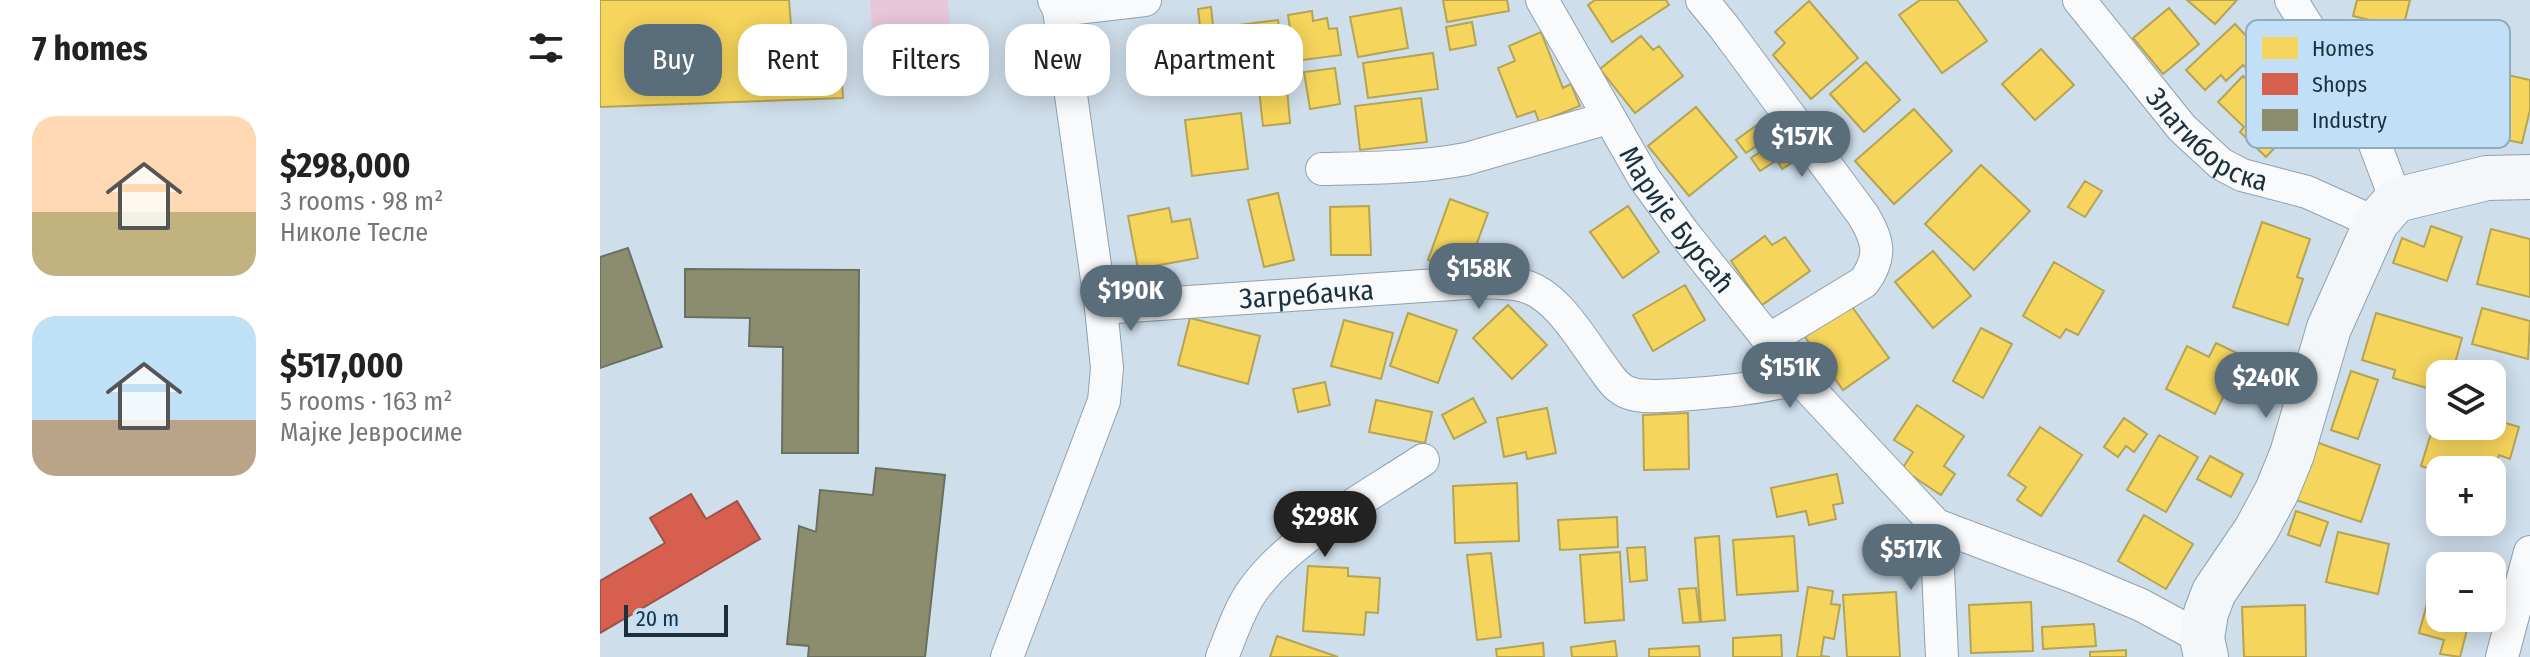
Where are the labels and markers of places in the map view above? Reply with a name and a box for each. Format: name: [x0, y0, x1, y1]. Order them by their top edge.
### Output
pin: $157K: [1746, 111, 1858, 179]
pin: $158K: [1423, 243, 1535, 311]
pin: $190K: [1075, 265, 1187, 333]
pin: $151K: [1734, 342, 1846, 410]
pin: $240K: [2210, 352, 2322, 420]
pin: $298K: [1269, 491, 1381, 559]
pin: $517K: [1855, 524, 1967, 592]

